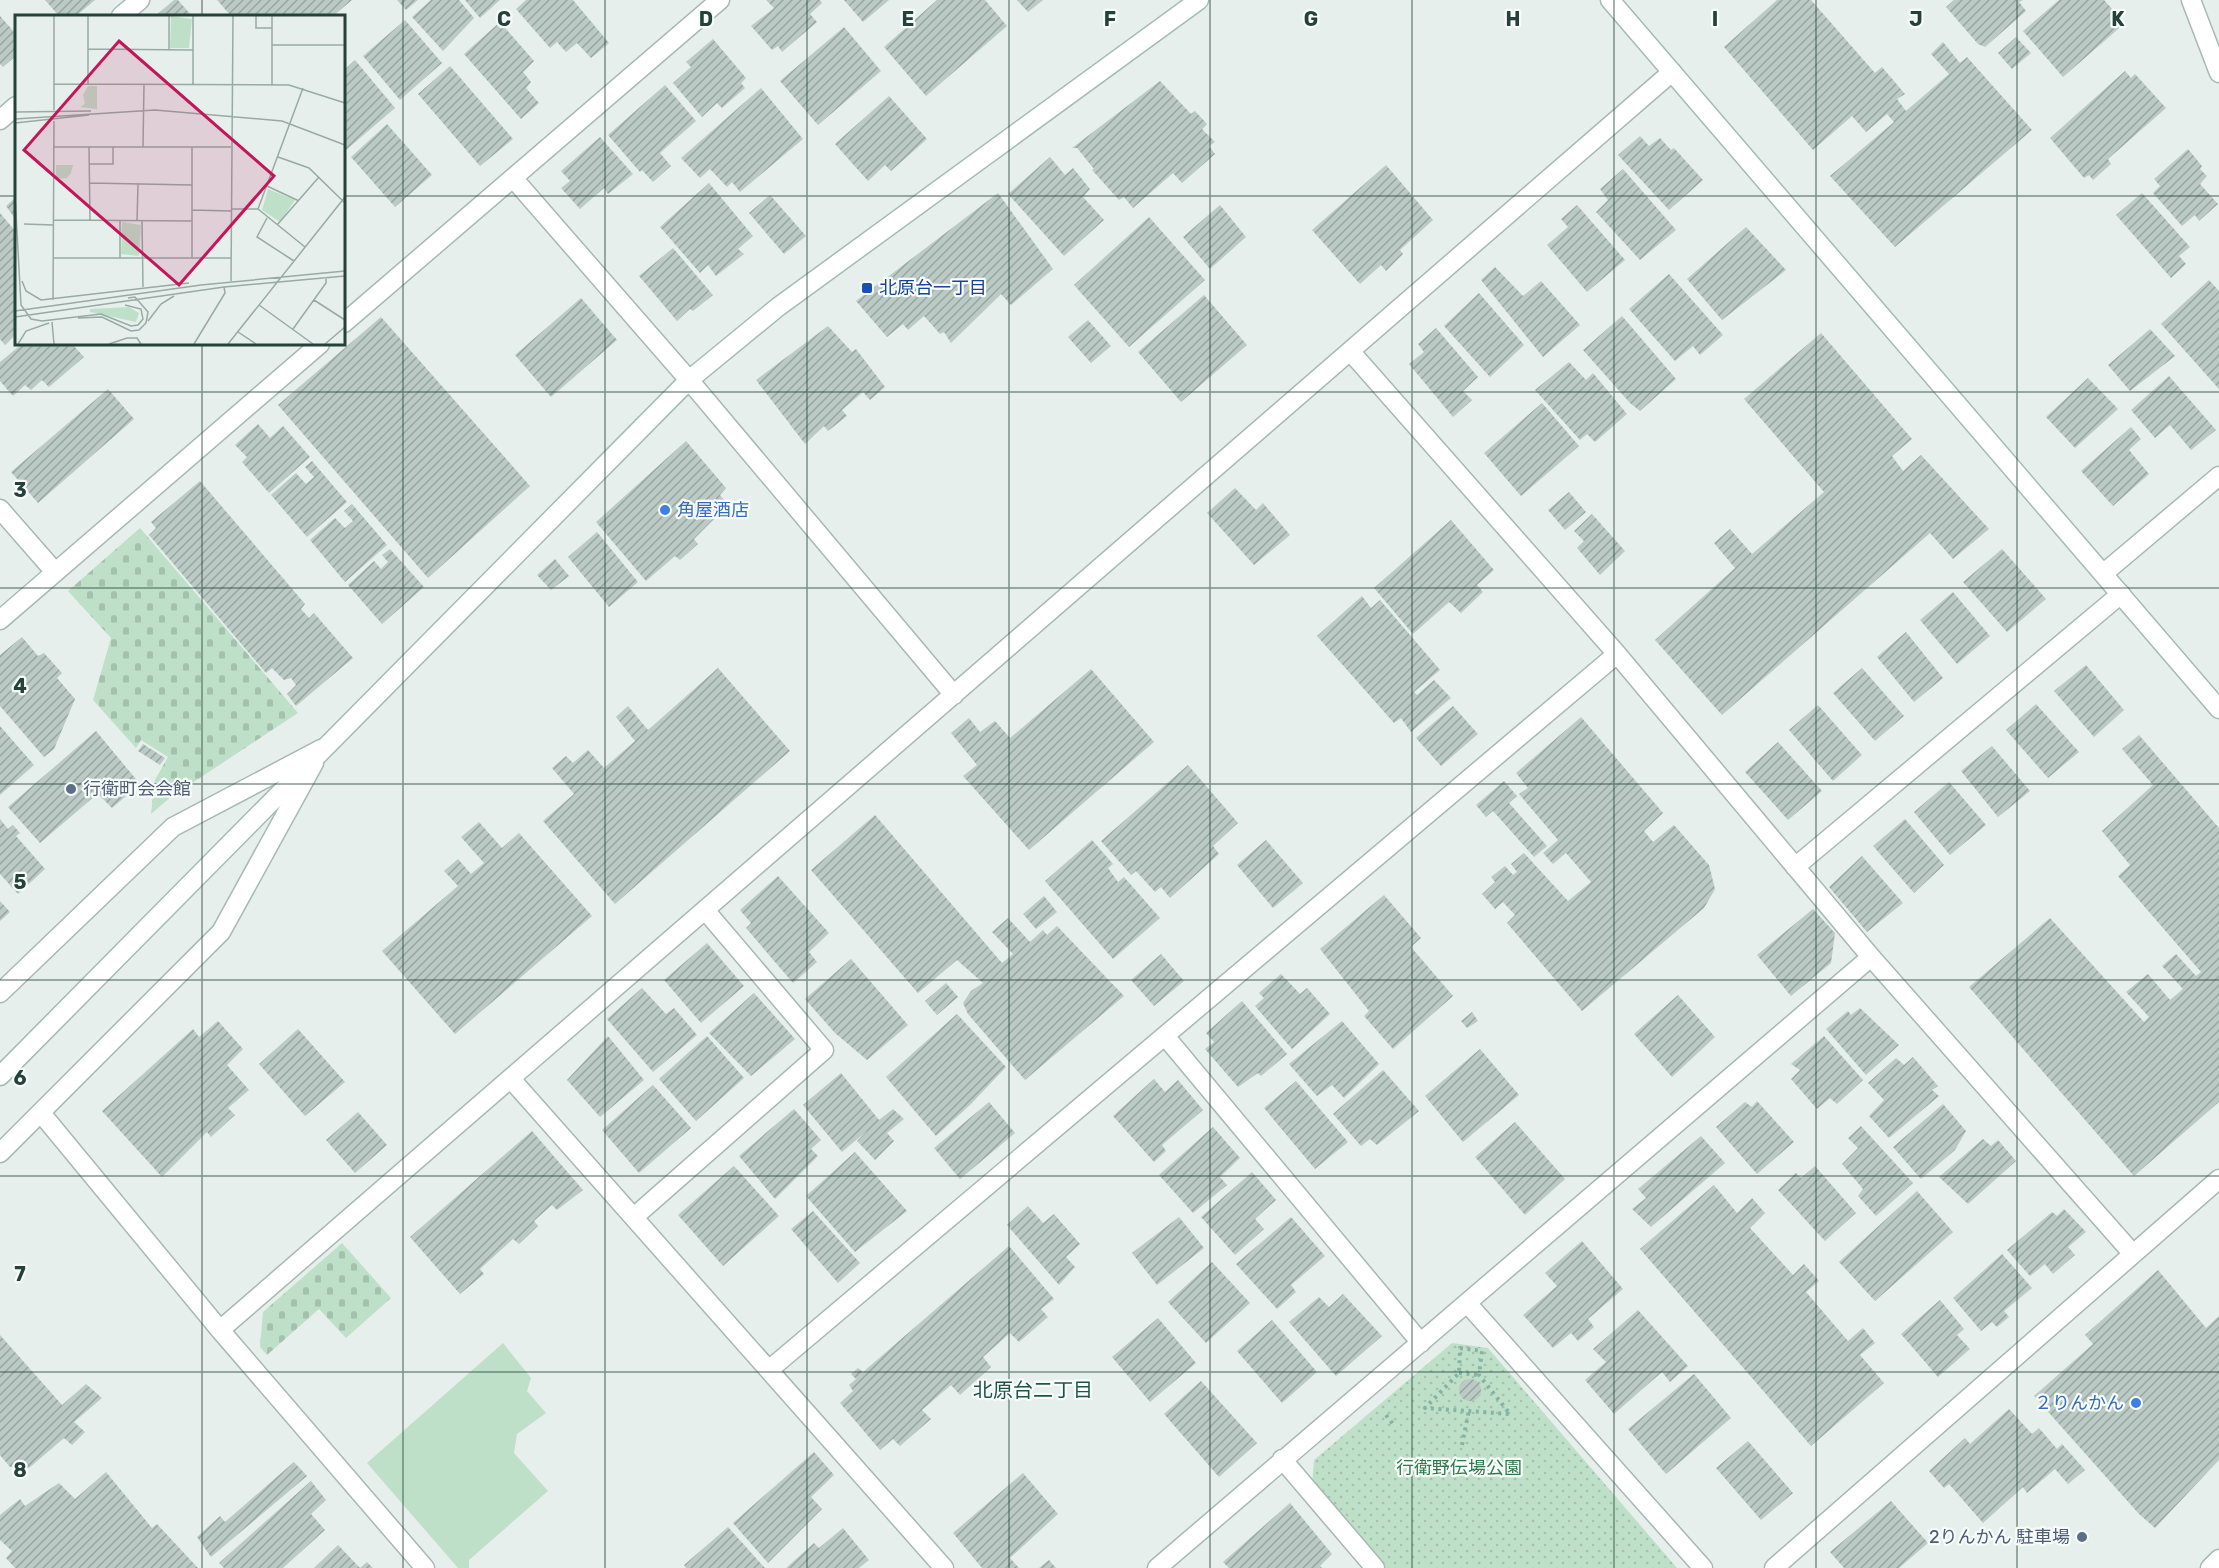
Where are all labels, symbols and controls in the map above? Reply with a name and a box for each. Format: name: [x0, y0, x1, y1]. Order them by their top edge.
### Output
text: C: [497, 7, 511, 31]
text: D: [699, 7, 713, 31]
text: E: [902, 7, 914, 31]
text: F: [1104, 7, 1116, 31]
text: G: [1304, 7, 1318, 31]
text: H: [1506, 7, 1520, 31]
text: I: [1712, 7, 1718, 31]
text: J: [1909, 7, 1923, 31]
text: K: [2111, 7, 2125, 31]
inset map: [15, 15, 345, 345]
place label: 北原台一丁目: [879, 277, 987, 299]
marker: 北原台一丁目: [860, 281, 874, 295]
text: 3: [13, 478, 27, 502]
place label: 角屋酒店: [677, 499, 749, 521]
marker: 角屋酒店: [658, 503, 672, 517]
text: 4: [13, 674, 27, 698]
place label: 行衛町会会館: [83, 778, 191, 800]
marker: 行衛町会会館: [64, 782, 78, 796]
text: 5: [14, 870, 27, 894]
text: 6: [13, 1066, 27, 1090]
text: 7: [14, 1262, 26, 1286]
district label: 北原台二丁目: [973, 1378, 1093, 1402]
place label: ２りんかん: [2034, 1392, 2124, 1414]
marker: ２りんかん: [2129, 1396, 2143, 1410]
park label: 行衛野伝場公園: [1396, 1457, 1522, 1479]
text: 8: [13, 1458, 27, 1482]
place label: 2りんかん 駐車場: [1929, 1526, 2070, 1548]
marker: 2りんかん 駐車場: [2075, 1530, 2089, 1544]

